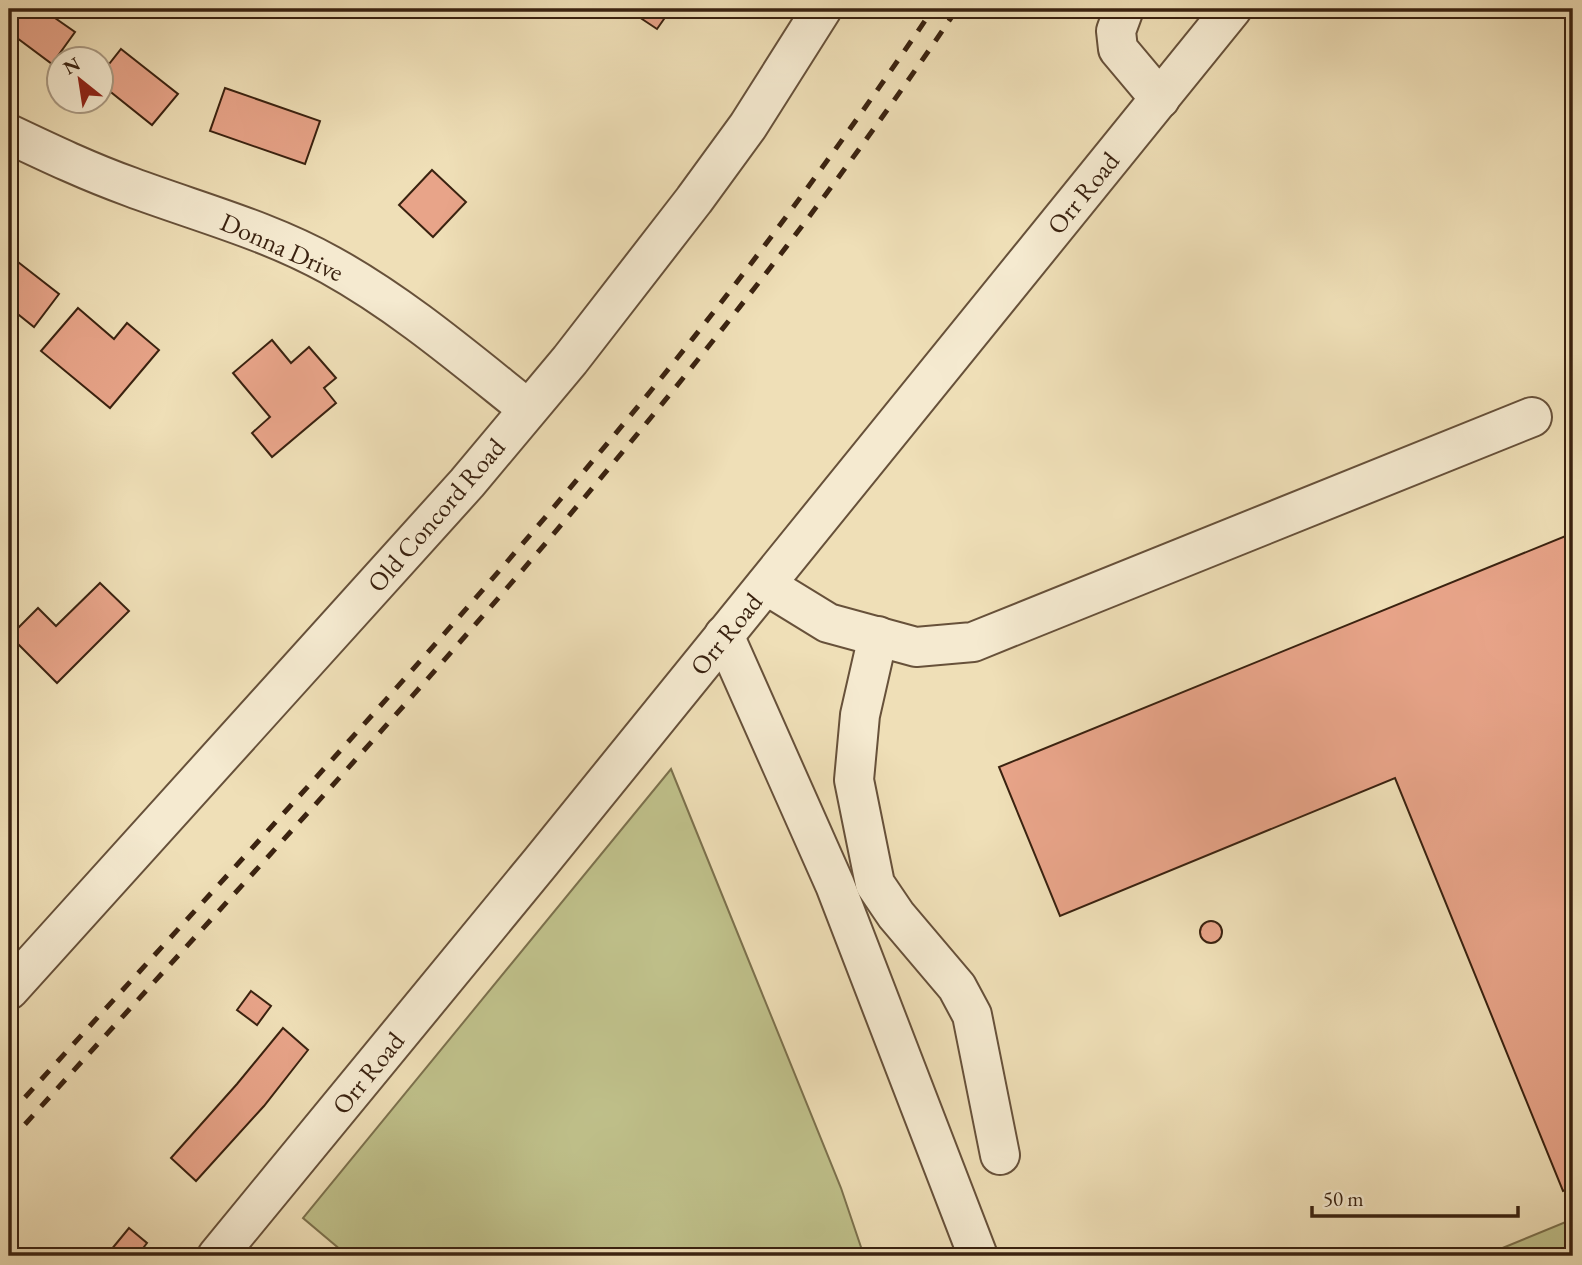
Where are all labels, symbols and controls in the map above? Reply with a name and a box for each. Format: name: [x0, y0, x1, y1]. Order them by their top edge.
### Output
north arrow: [46, 46, 116, 116]
text: N: [59, 51, 85, 80]
street label: Orr Road: [1039, 144, 1127, 241]
street label: Donna Drive: [215, 205, 349, 289]
street label: Old Concord Road: [360, 430, 513, 599]
street label: Orr Road: [682, 585, 770, 682]
street label: Orr Road: [324, 1024, 412, 1121]
scale bar: [1312, 1174, 1519, 1218]
text: 50 m: [1323, 1185, 1364, 1212]

